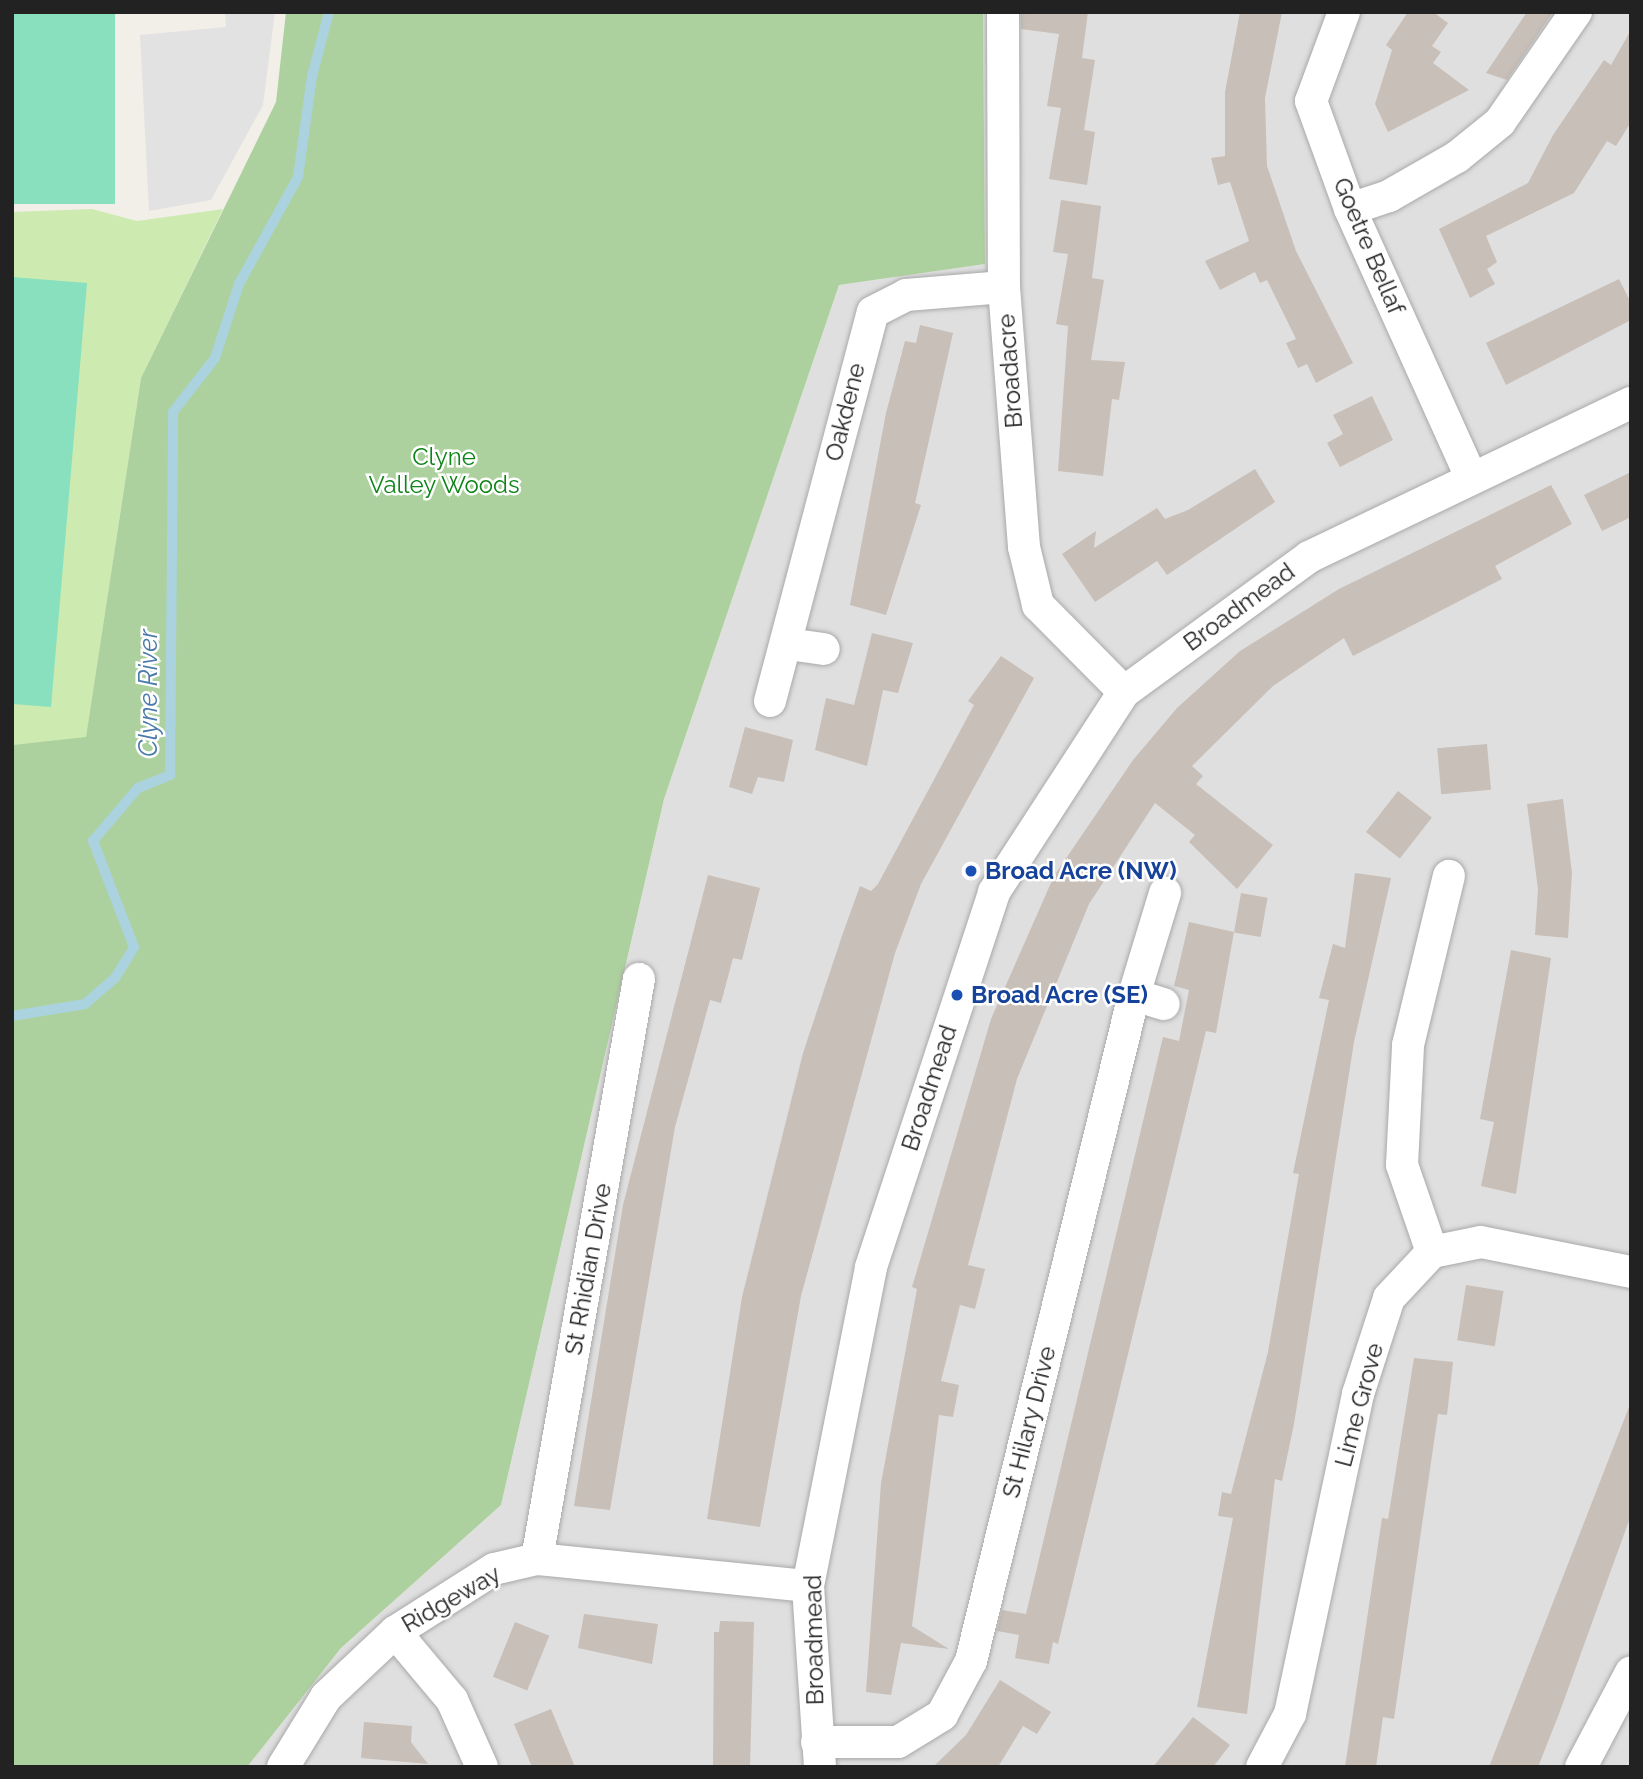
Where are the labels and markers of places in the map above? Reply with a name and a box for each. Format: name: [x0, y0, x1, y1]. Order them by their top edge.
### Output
place label: Broad Acre (NW): [985, 857, 1177, 885]
marker: Broad Acre (NW): [963, 863, 979, 879]
place label: Broad Acre (SE): [971, 981, 1149, 1009]
marker: Broad Acre (SE): [949, 987, 965, 1003]

